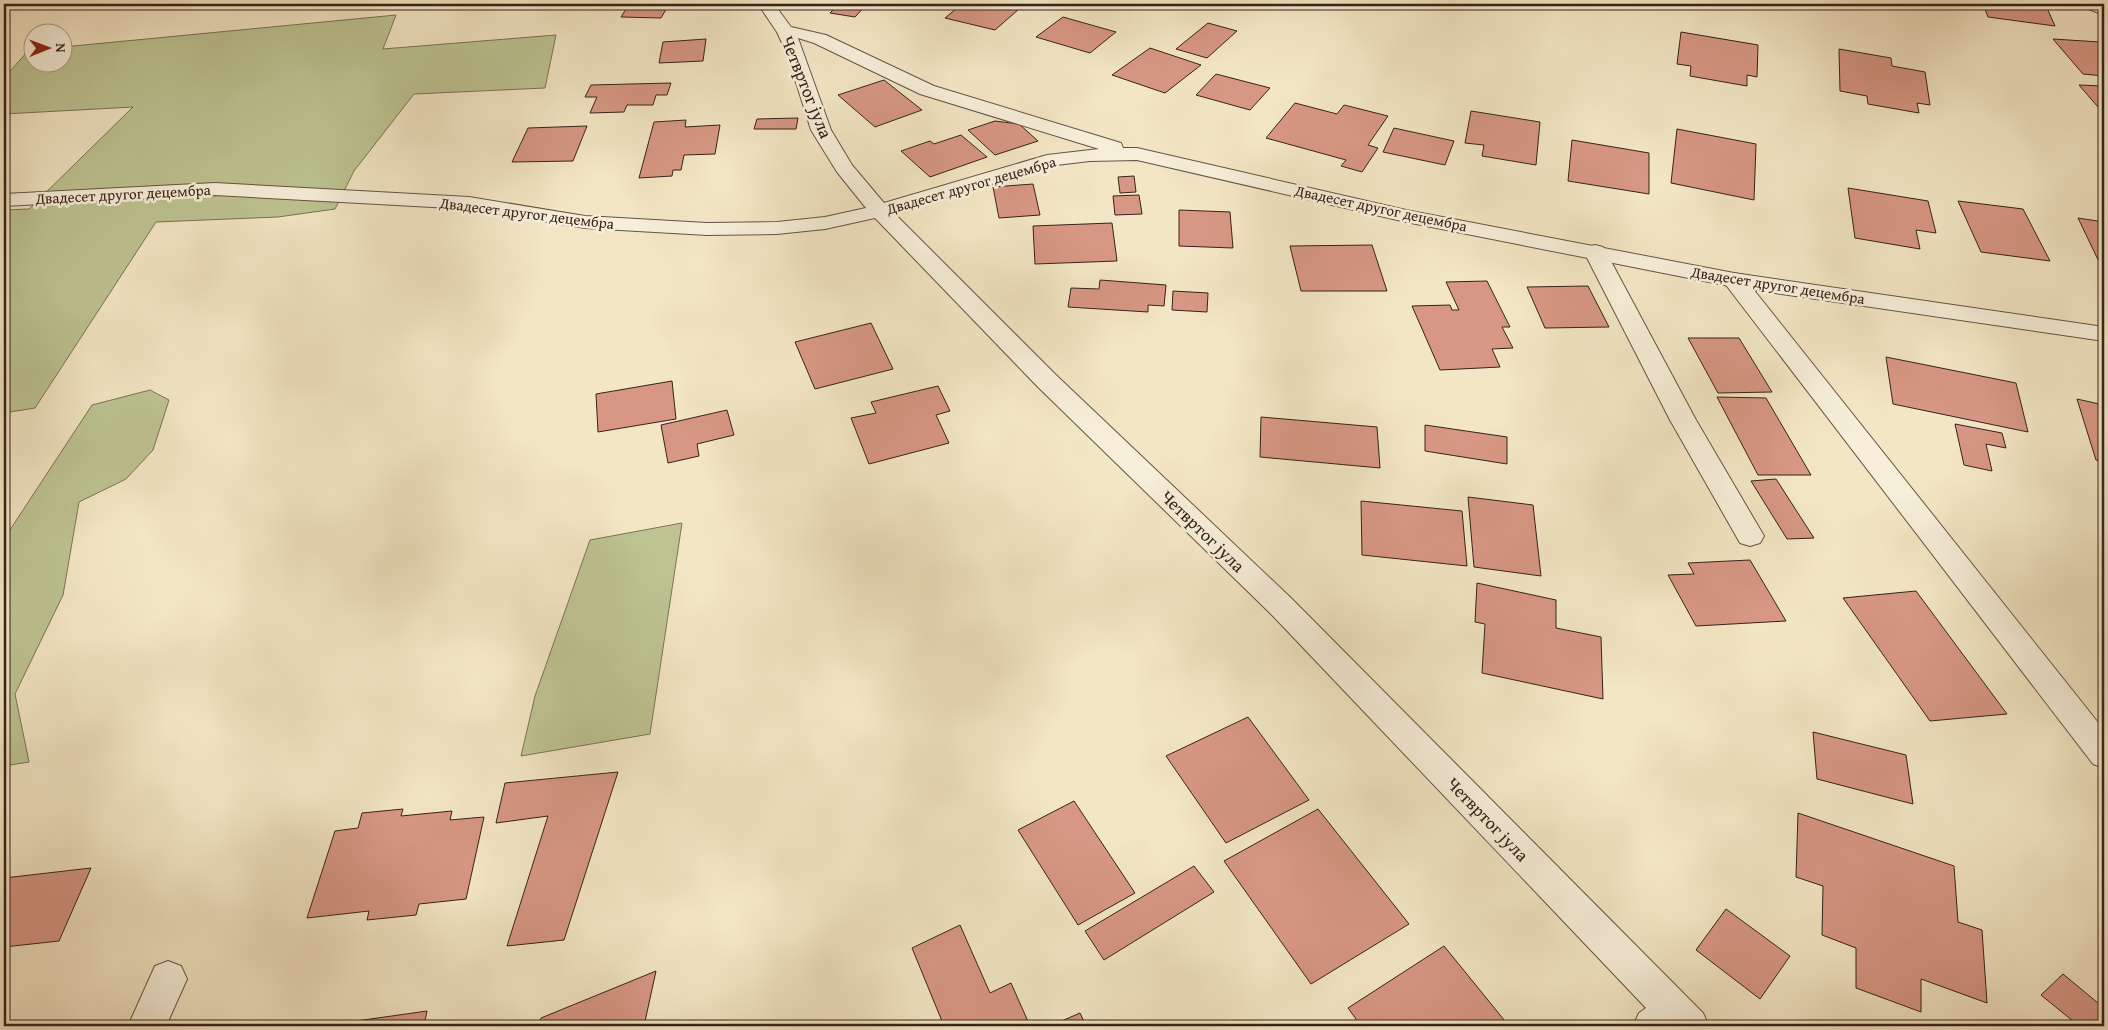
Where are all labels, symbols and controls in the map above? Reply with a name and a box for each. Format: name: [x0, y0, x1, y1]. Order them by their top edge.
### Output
north arrow: [22, 22, 72, 72]
street label: Четвртог јула: [774, 32, 840, 143]
text: N: [51, 43, 71, 53]
street label: Двадесет другог децембра: [883, 150, 1059, 220]
street label: Двадесет другог децембра: [34, 179, 212, 209]
street label: Двадесет другог децембра: [1292, 179, 1470, 237]
street label: Двадесет другог децембра: [438, 192, 616, 234]
street label: Двадесет другог децембра: [1689, 261, 1867, 309]
street label: Четвртог јула: [1155, 484, 1252, 579]
street label: Четвртог јула: [1441, 771, 1536, 868]

